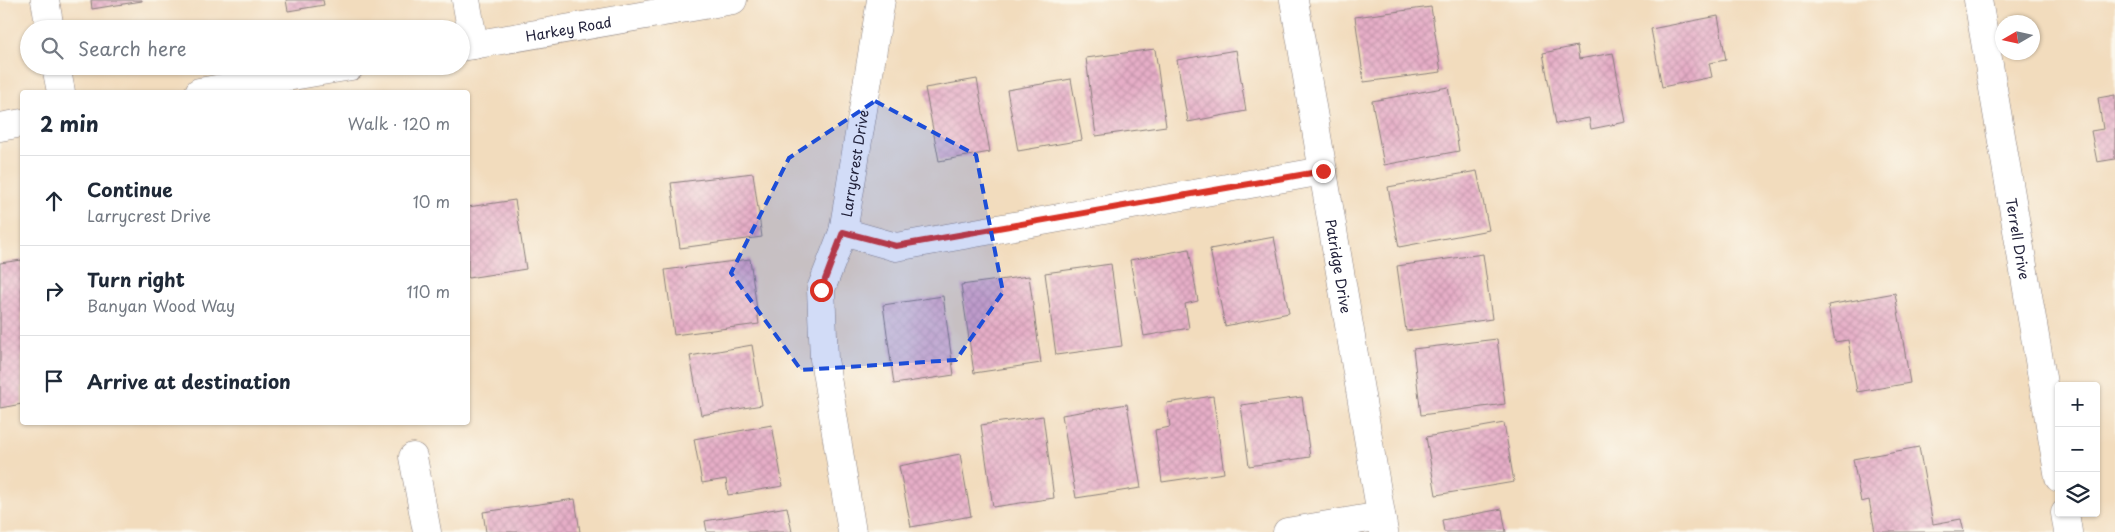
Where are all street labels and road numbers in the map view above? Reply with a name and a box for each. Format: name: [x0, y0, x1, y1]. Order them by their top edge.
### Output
street label: Harkey Road: [524, 11, 613, 46]
street label: Larrycrest Drive: [835, 108, 873, 219]
street label: Terrell Drive: [2001, 196, 2036, 281]
street label: Patridge Drive: [1321, 218, 1357, 315]

